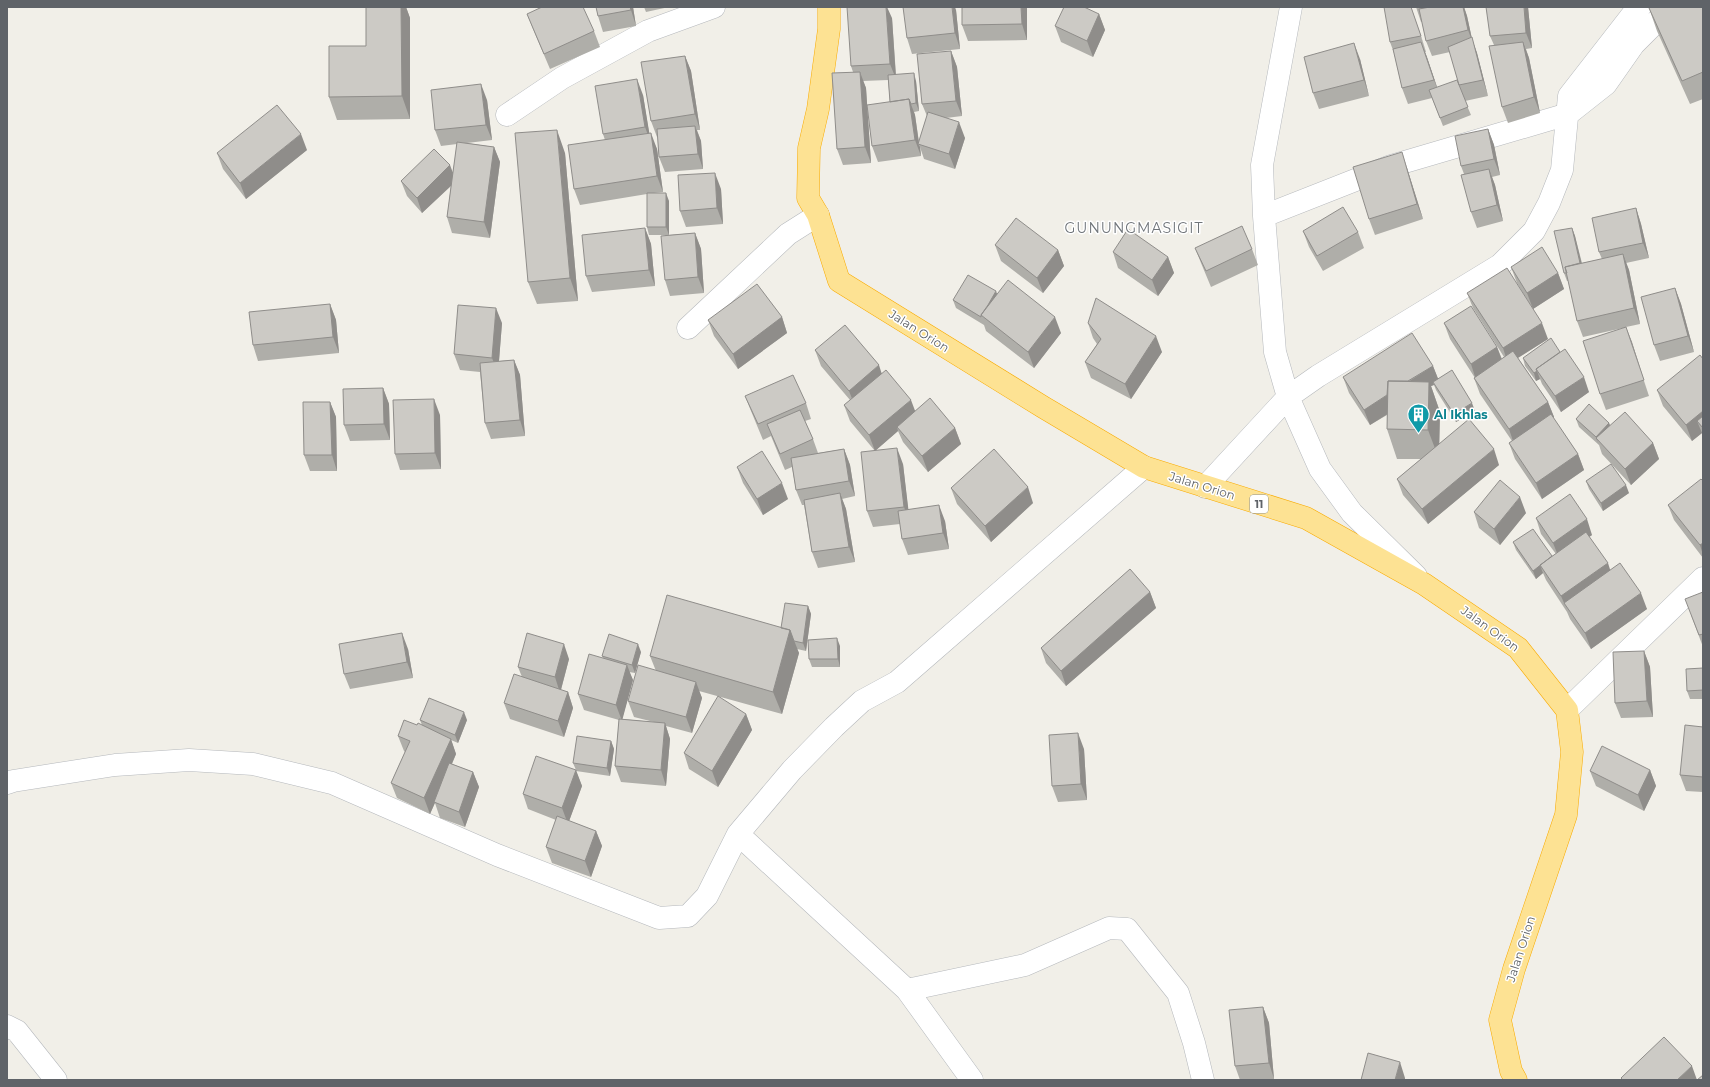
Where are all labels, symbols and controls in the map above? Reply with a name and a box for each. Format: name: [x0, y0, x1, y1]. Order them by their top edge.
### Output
district label: GUNUNGMASIGIT: [1065, 219, 1203, 237]
street label: Jalan Orion: [885, 306, 952, 355]
building icon: Al Ikhlas: [1406, 402, 1432, 435]
place label: Al Ikhlas: [1433, 407, 1488, 422]
street label: Jalan Orion: [1166, 468, 1237, 503]
road number: 11: [1250, 495, 1268, 513]
street label: Jalan Orion: [1457, 602, 1522, 655]
street label: Jalan Orion: [1503, 914, 1538, 985]

